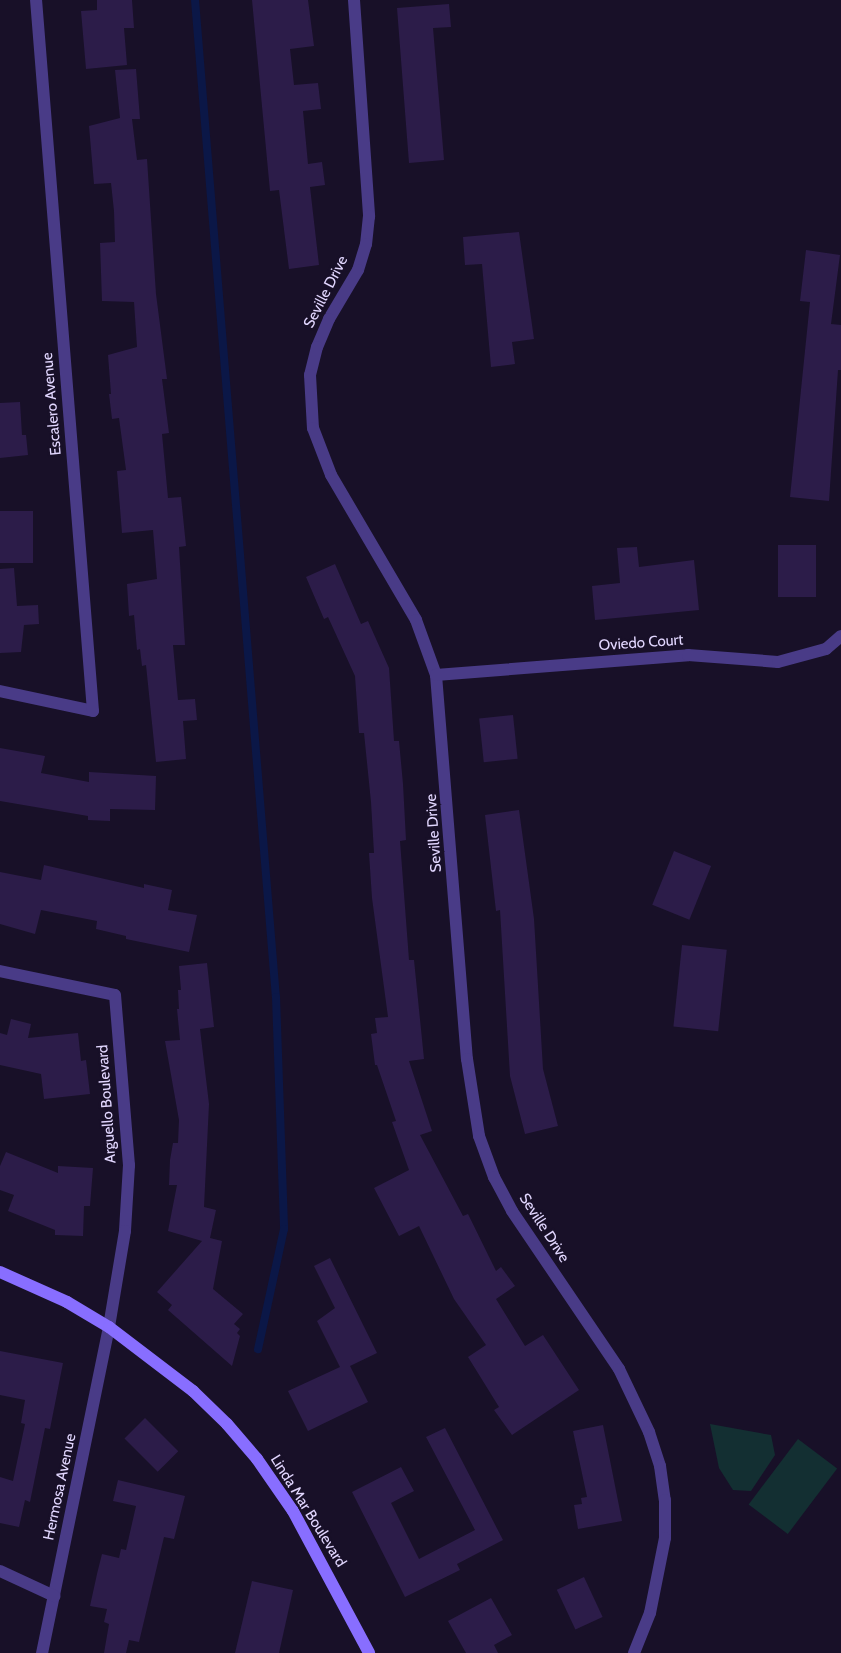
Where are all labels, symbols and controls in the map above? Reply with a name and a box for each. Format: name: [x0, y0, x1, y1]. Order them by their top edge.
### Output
street label: Seville Drive: [300, 253, 352, 331]
street label: Escalero Avenue: [39, 352, 65, 456]
street label: Oviedo Court: [598, 631, 684, 655]
street label: Seville Drive: [422, 793, 446, 873]
street label: Arguello Boulevard: [94, 1044, 120, 1164]
street label: Seville Drive: [515, 1190, 573, 1266]
street label: Hermosa Avenue: [40, 1432, 80, 1542]
street label: Linda Mar Boulevard: [266, 1452, 350, 1570]

